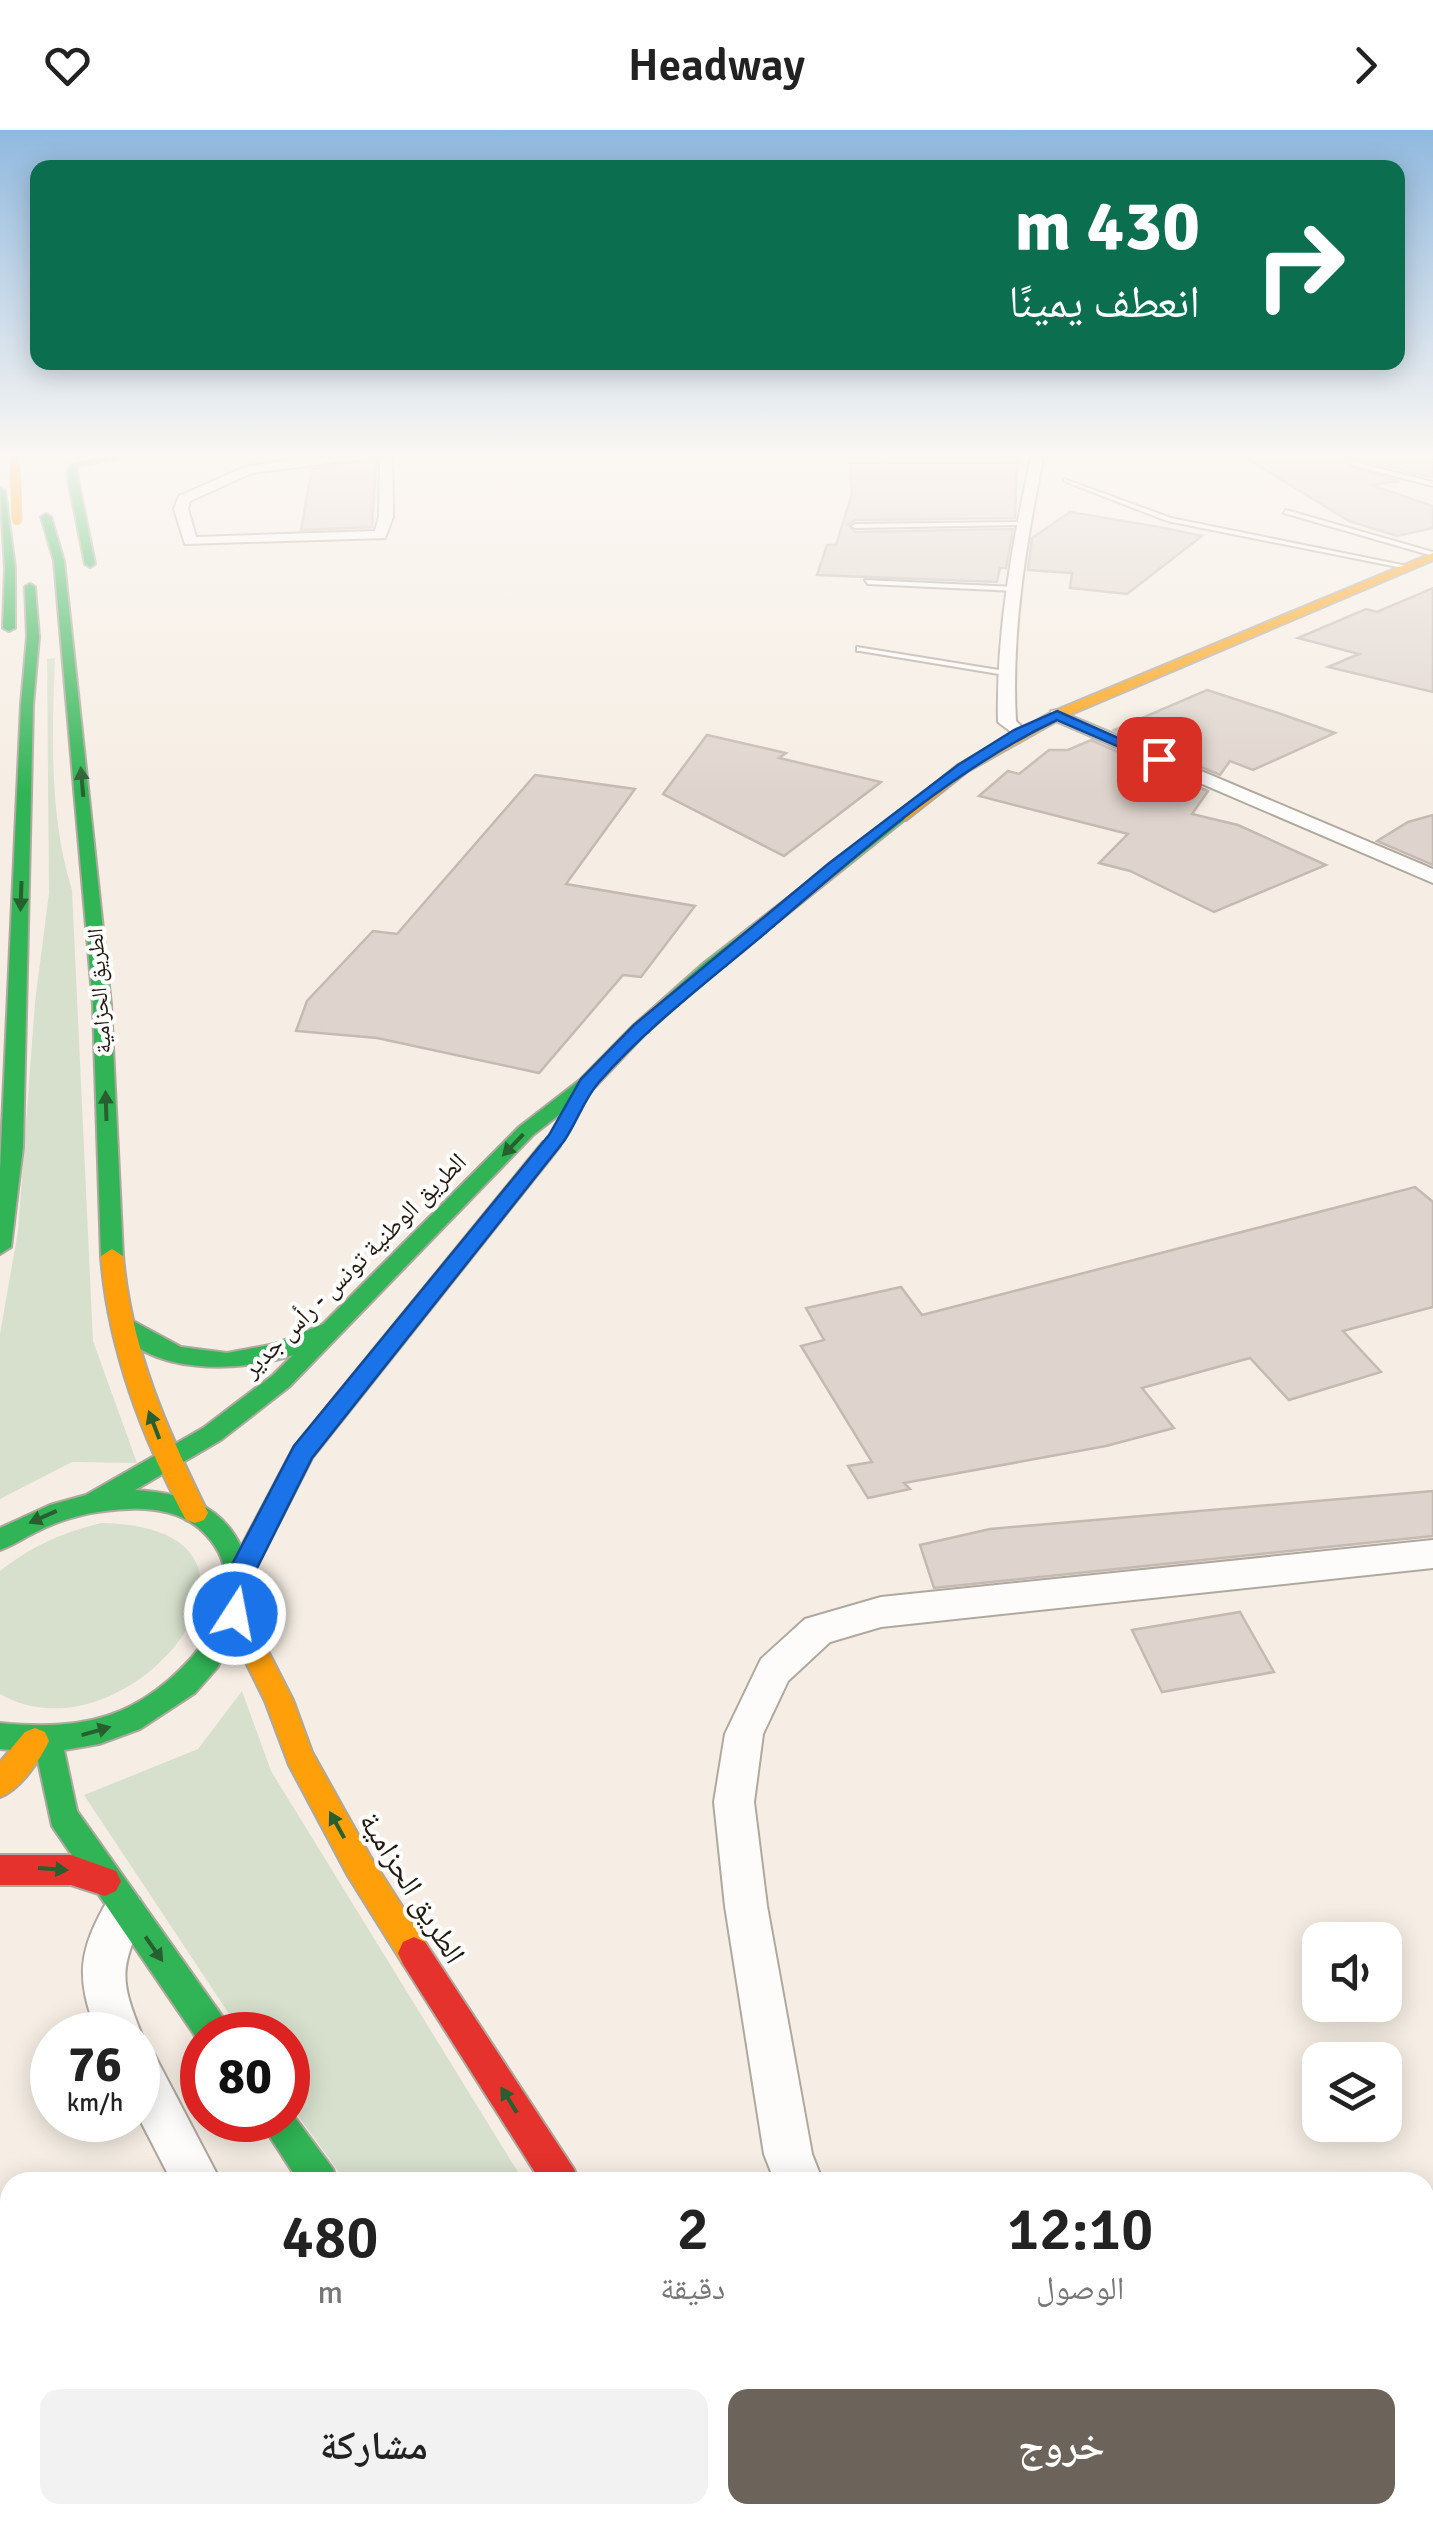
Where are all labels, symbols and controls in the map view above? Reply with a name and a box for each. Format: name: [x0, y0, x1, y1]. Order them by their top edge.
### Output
icon: heart: [40, 38, 95, 93]
text: Headway: [628, 38, 805, 93]
icon: forward: [1338, 38, 1393, 93]
text: 430 m: [1015, 183, 1200, 269]
icon: right: [1235, 200, 1365, 330]
text: انعطف يمينًا: [1009, 275, 1200, 330]
pin: [1117, 717, 1202, 802]
icon: arrive: [1132, 732, 1187, 787]
one-way arrow: [73, 766, 89, 798]
one-way arrow: [13, 880, 29, 912]
street label: الطريق الحزامية: [81, 927, 117, 1055]
one-way arrow: [97, 1090, 113, 1122]
one-way arrow: [501, 1133, 525, 1157]
street label: الطريق الوطنية تونس - رأس جدير: [235, 1146, 473, 1384]
one-way arrow: [146, 1409, 161, 1439]
one-way arrow: [28, 1509, 58, 1525]
position arrow: [183, 1562, 287, 1666]
one-way arrow: [81, 1723, 112, 1739]
street label: الطريق الحزامية: [351, 1806, 473, 1970]
one-way arrow: [328, 1810, 345, 1839]
one-way arrow: [38, 1861, 70, 1877]
map controls: [1302, 1922, 1402, 2142]
button: sound: [1302, 1922, 1402, 2022]
one-way arrow: [144, 1936, 163, 1962]
speed limit sign: 80: [180, 2012, 310, 2142]
text: 76: [68, 2034, 122, 2096]
button: layers: [1302, 2042, 1402, 2142]
one-way arrow: [501, 2086, 518, 2114]
text: km/h: [67, 2087, 123, 2118]
text: 2: [677, 2193, 709, 2267]
text: 12:10: [1007, 2193, 1153, 2267]
text: 480: [282, 2201, 379, 2275]
text: دقيقة: [660, 2269, 725, 2308]
text: الوصول: [1036, 2269, 1124, 2308]
text: m: [317, 2273, 343, 2312]
button: مشاركة: [40, 2389, 708, 2504]
button: خروج: [728, 2389, 1395, 2504]

